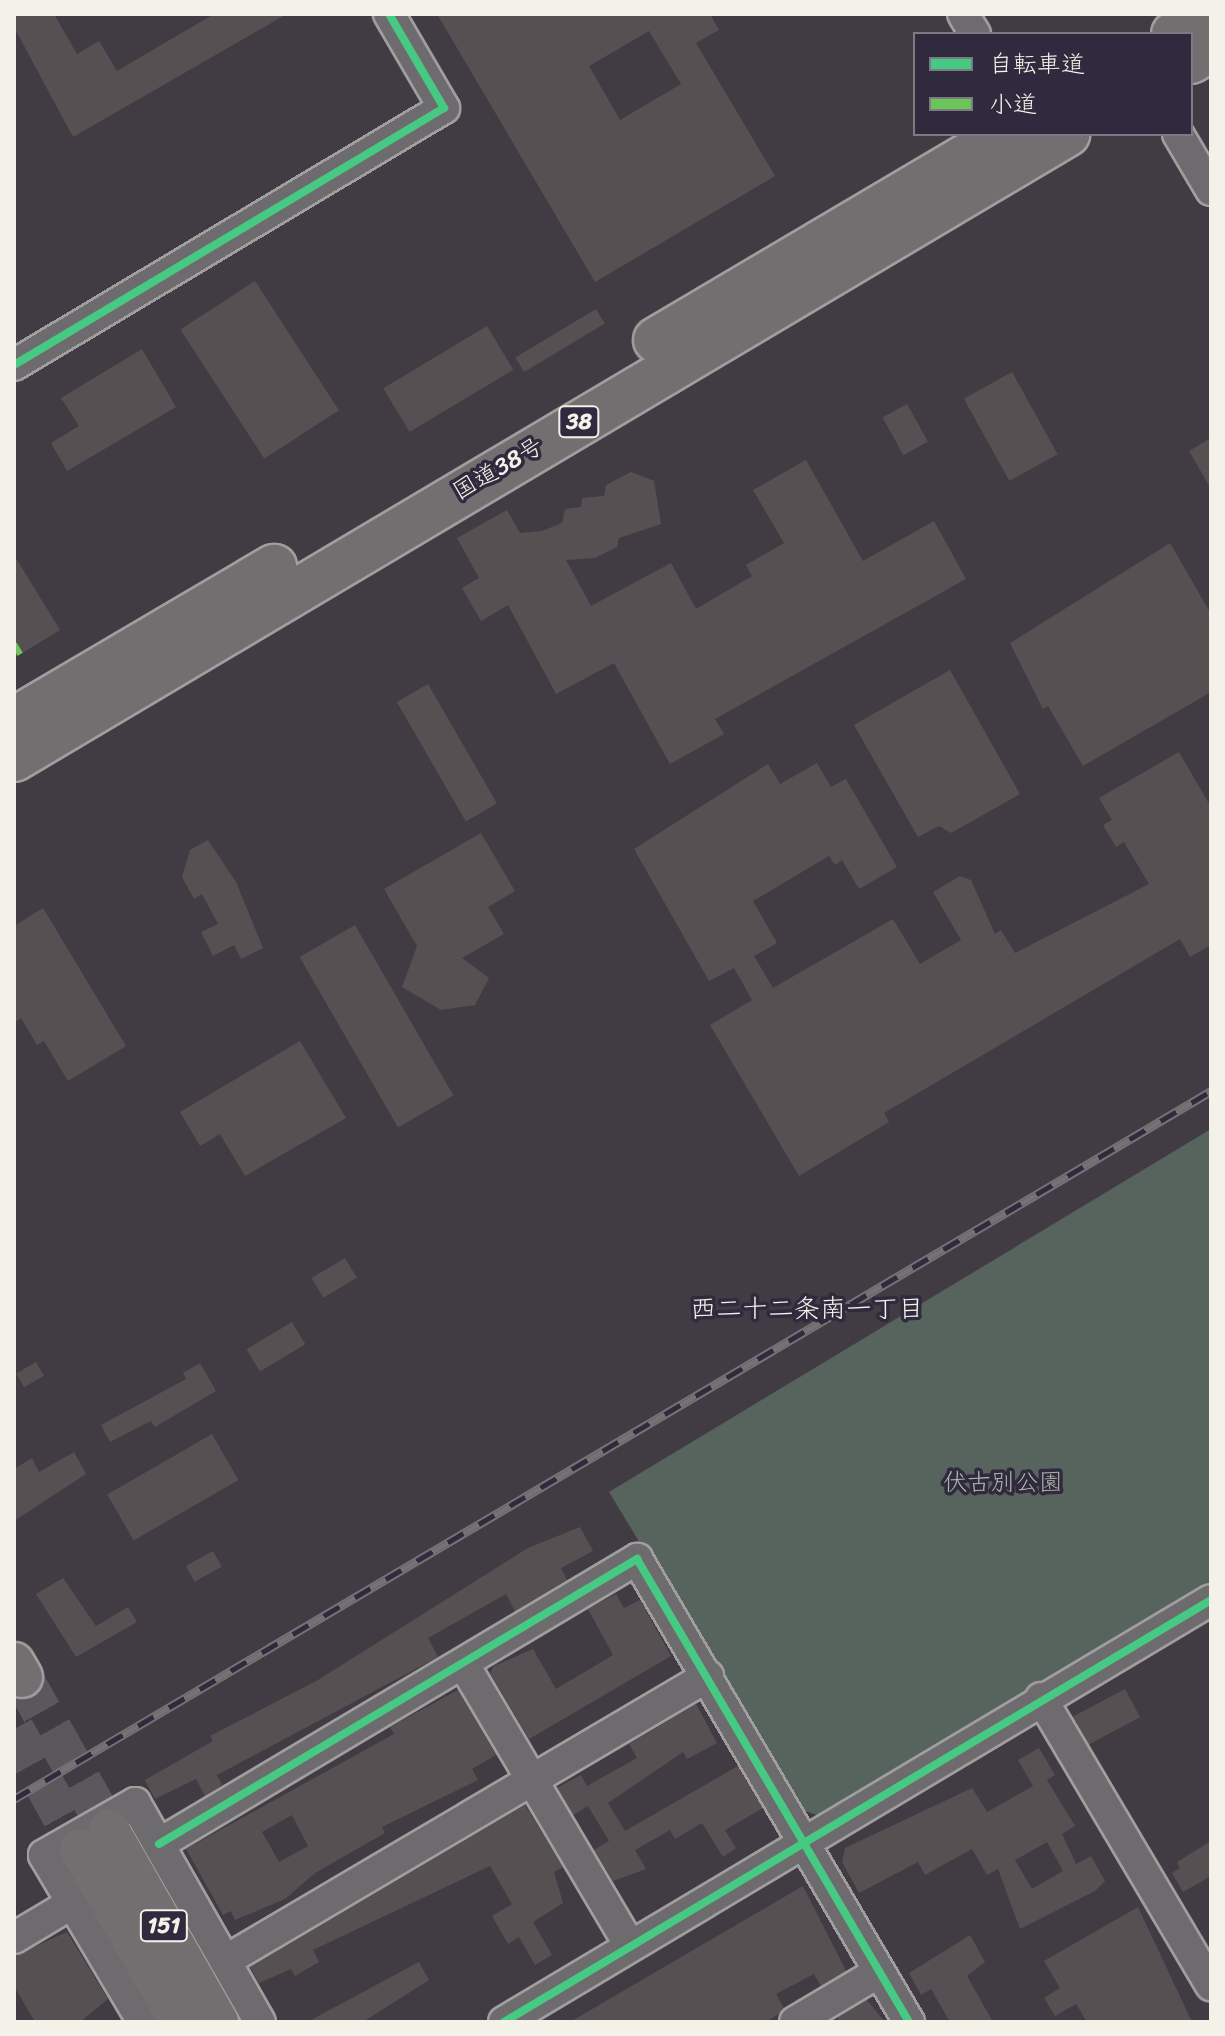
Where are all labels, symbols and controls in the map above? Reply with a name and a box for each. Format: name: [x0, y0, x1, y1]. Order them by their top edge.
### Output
legend: [913, 32, 1193, 136]
text: 自転車道: [989, 43, 1085, 85]
text: 小道: [989, 83, 1037, 125]
road number: 38: [557, 404, 601, 440]
street label: 国道38号: [448, 432, 548, 506]
district label: 西二十二条南一丁目: [690, 1293, 924, 1325]
park label: 伏古別公園: [943, 1469, 1063, 1497]
road number: 151: [138, 1908, 190, 1944]

